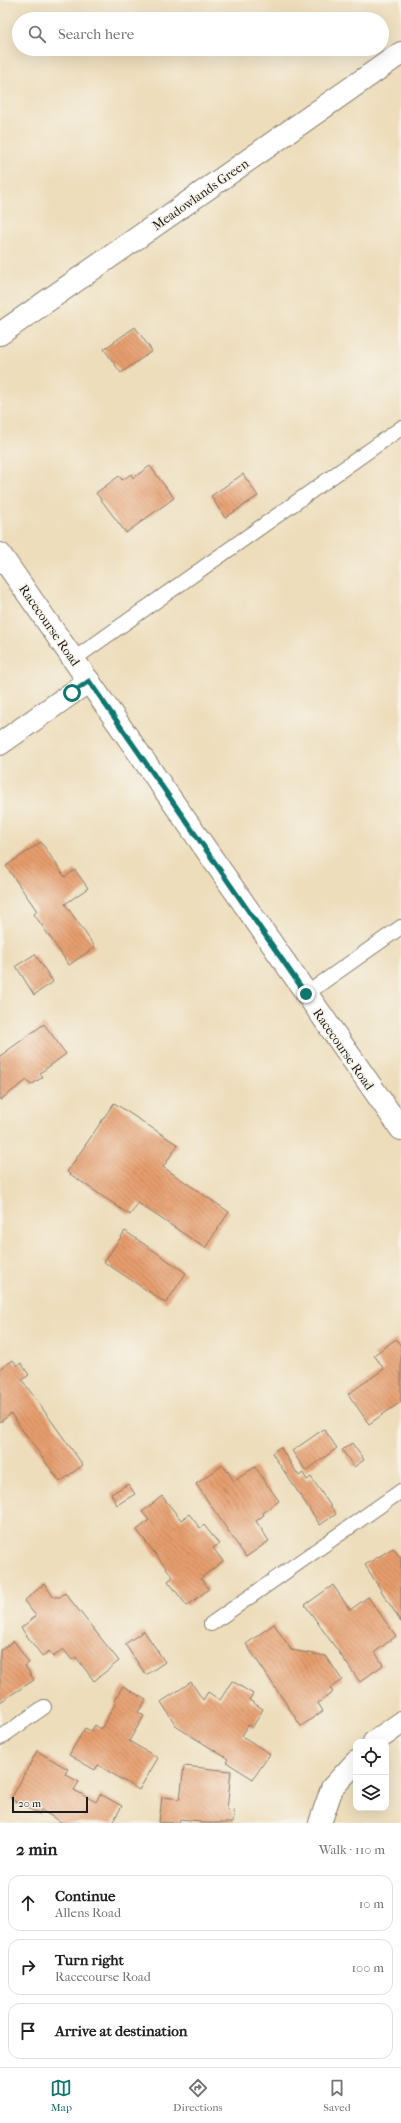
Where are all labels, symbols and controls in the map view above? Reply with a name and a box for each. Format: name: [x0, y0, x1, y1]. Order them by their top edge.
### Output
search box: [12, 12, 389, 56]
icon: search: [26, 23, 48, 45]
text: Search here: [58, 25, 134, 43]
street label: Meadowlands Green: [149, 155, 252, 233]
street label: Racecourse Road: [16, 582, 84, 670]
route start: [63, 684, 81, 702]
route end: [297, 985, 315, 1003]
street label: Racecourse Road: [310, 1006, 378, 1094]
map controls: [353, 1739, 389, 1811]
button: locate: [353, 1739, 389, 1775]
button: layers: [353, 1775, 389, 1811]
scale bar: [12, 1795, 88, 1814]
text: 20 m: [18, 1797, 41, 1810]
text: 2 min: [16, 1839, 57, 1859]
text: Walk · 110 m: [319, 1842, 385, 1857]
text: Continue: [55, 1887, 115, 1905]
icon: ahead: [17, 1892, 39, 1914]
text: 10 m: [359, 1896, 384, 1911]
text: Allens Road: [55, 1905, 121, 1920]
text: Turn right: [55, 1951, 124, 1969]
icon: right: [17, 1956, 39, 1978]
text: 100 m: [351, 1960, 384, 1975]
text: Racecourse Road: [55, 1969, 151, 1984]
icon: arrive: [17, 2020, 39, 2042]
text: Arrive at destination: [55, 2022, 187, 2040]
tab: Map: [50, 2077, 72, 2114]
tab: Directions: [173, 2077, 223, 2114]
tab: Saved: [323, 2077, 351, 2114]

